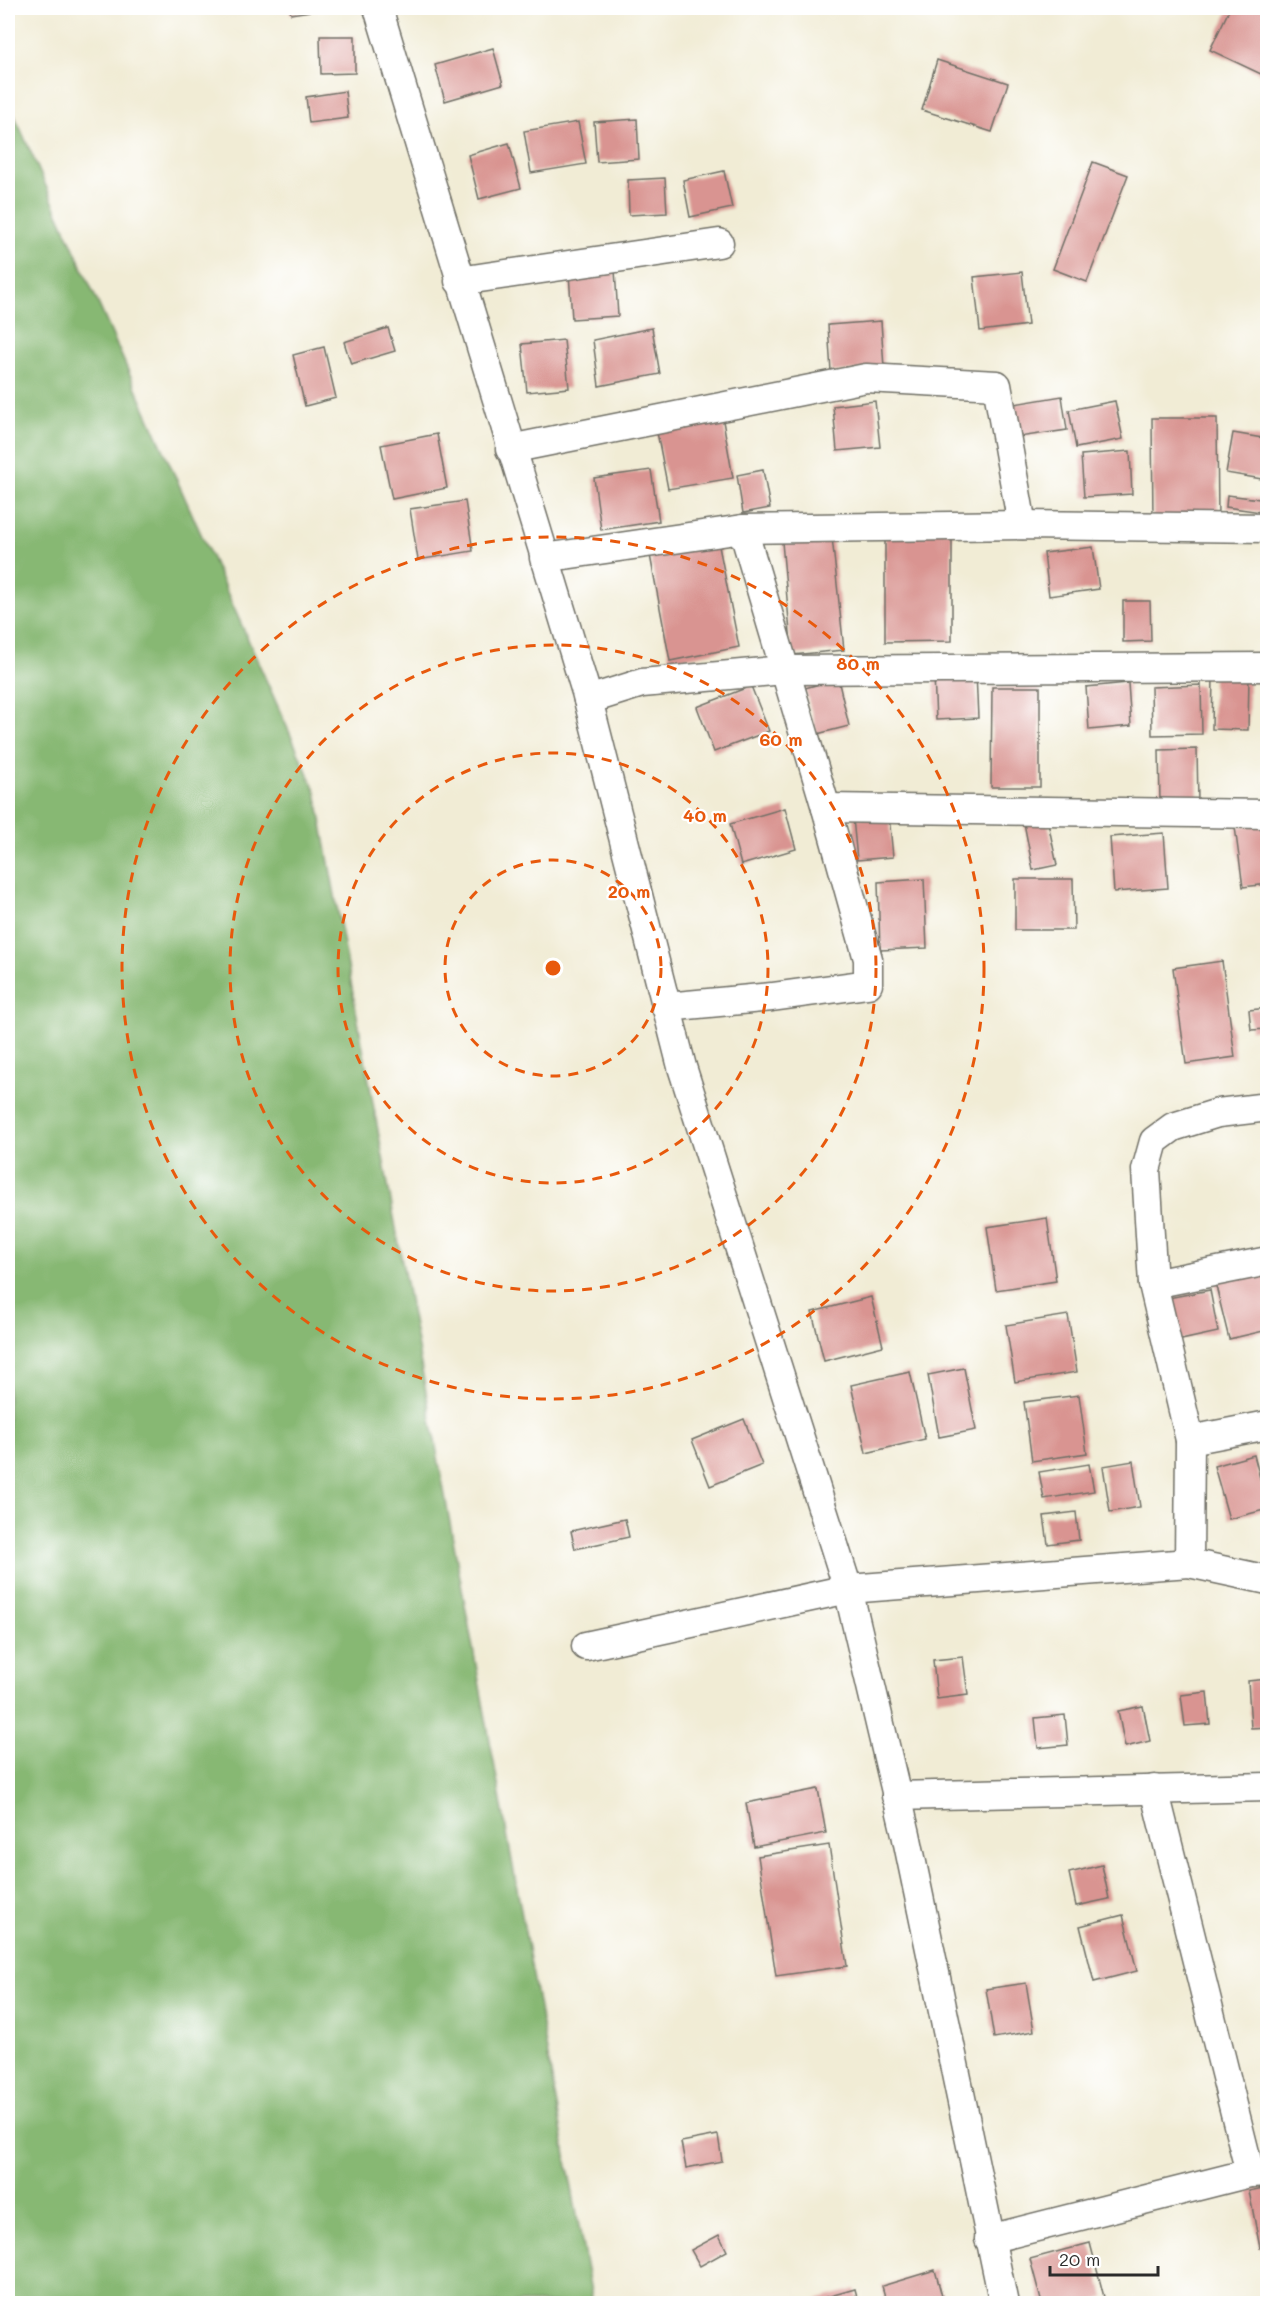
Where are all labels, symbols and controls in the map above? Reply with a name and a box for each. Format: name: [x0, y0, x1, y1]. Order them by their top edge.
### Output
text: 80 m: [836, 651, 880, 675]
text: 60 m: [759, 727, 803, 751]
text: 40 m: [683, 803, 727, 827]
text: 20 m: [608, 879, 650, 903]
centre of rings: [543, 958, 563, 978]
scale bar: [1050, 2239, 1158, 2277]
text: 20 m: [1059, 2247, 1100, 2271]

